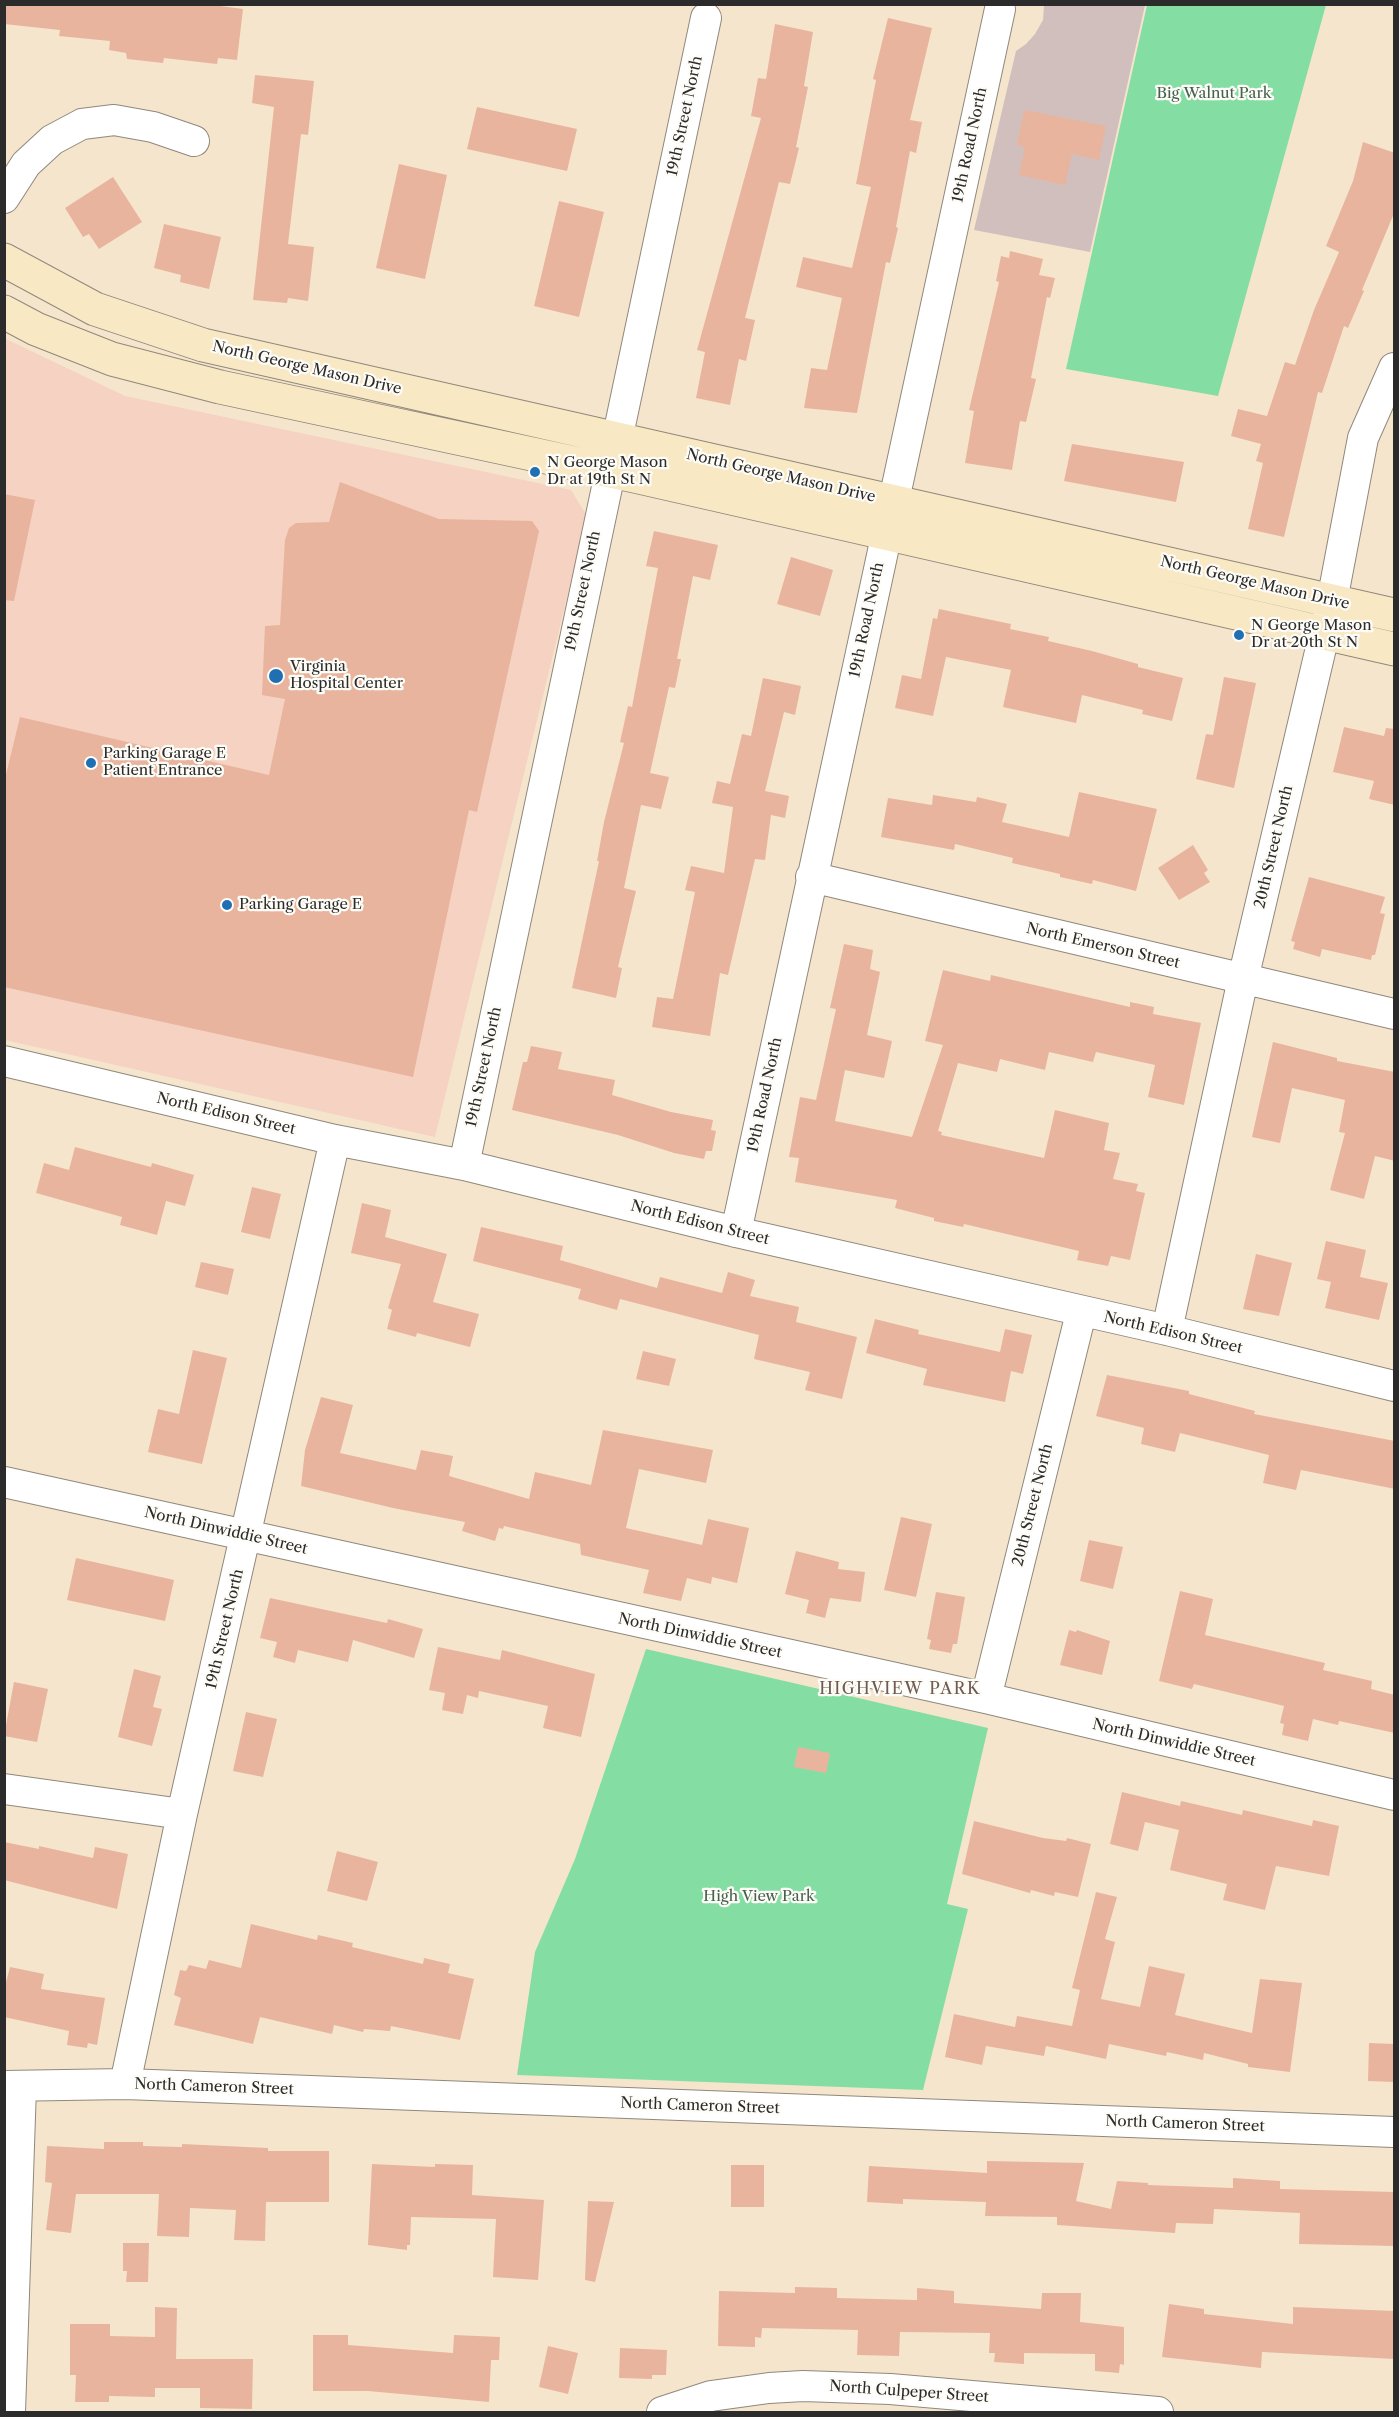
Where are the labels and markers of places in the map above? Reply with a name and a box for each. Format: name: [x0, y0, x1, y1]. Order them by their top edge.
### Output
place label: N George Mason Dr at 19th St N: [547, 454, 668, 489]
marker: N George Mason Dr at 19th St N: [528, 465, 542, 479]
place label: N George Mason Dr at 20th St N: [1251, 617, 1372, 652]
marker: N George Mason Dr at 20th St N: [1232, 628, 1246, 642]
place label: Virginia Hospital Center: [290, 658, 403, 693]
marker: Virginia Hospital Center: [267, 667, 285, 685]
place label: Parking Garage E Patient Entrance: [103, 745, 226, 780]
marker: Parking Garage E Patient Entrance: [84, 756, 98, 770]
place label: Parking Garage E: [239, 896, 362, 914]
marker: Parking Garage E: [220, 898, 234, 912]

